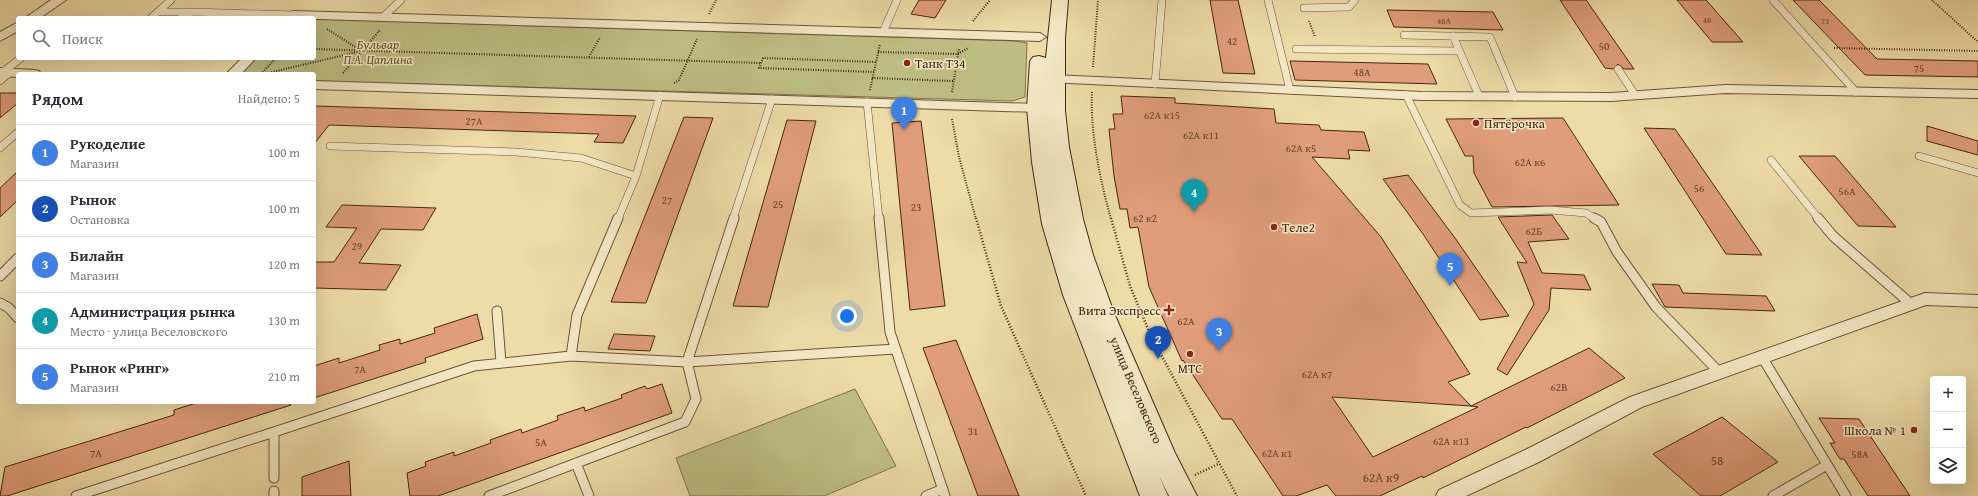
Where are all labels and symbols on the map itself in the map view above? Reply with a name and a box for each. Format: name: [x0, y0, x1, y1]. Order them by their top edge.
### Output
house number: 48: [1703, 13, 1711, 26]
house number: 46А: [1437, 14, 1452, 27]
house number: 73: [1821, 14, 1829, 27]
house number: 42: [1227, 33, 1237, 49]
park label: Бульвар П.А. Цаплина: [343, 35, 413, 69]
house number: 50: [1599, 38, 1609, 54]
place label: Танк T34: [915, 54, 966, 73]
marker: Танк T34: [902, 58, 912, 68]
house number: 75: [1914, 60, 1924, 76]
house number: 48А: [1353, 64, 1371, 80]
pin: 1: [891, 97, 917, 130]
house number: 62А к15: [1144, 107, 1180, 123]
house number: 27А: [465, 113, 483, 129]
place label: Пятёрочка: [1484, 114, 1546, 133]
marker: Пятёрочка: [1471, 118, 1481, 128]
house number: 62А к11: [1183, 127, 1219, 143]
house number: 62А к5: [1286, 140, 1316, 156]
house number: 62А к6: [1515, 154, 1545, 170]
pin: 4: [1181, 179, 1207, 212]
house number: 56: [1694, 180, 1704, 196]
house number: 56А: [1838, 183, 1856, 199]
house number: 27: [662, 192, 672, 208]
house number: 25: [773, 196, 783, 212]
house number: 23: [911, 199, 921, 215]
house number: 62 к2: [1133, 210, 1157, 226]
place label: Теле2: [1282, 218, 1315, 237]
marker: Теле2: [1269, 222, 1279, 232]
house number: 62Б: [1526, 223, 1542, 239]
house number: 29: [352, 238, 362, 254]
pin: 5: [1437, 253, 1463, 286]
place label: Вита Экспресс: [1079, 301, 1161, 320]
marker: Вита Экспресс: [1164, 305, 1174, 315]
your location: [837, 306, 857, 326]
house number: 62А: [1177, 313, 1195, 329]
pin: 3: [1206, 318, 1232, 351]
pin: 2: [1145, 326, 1171, 359]
street label: улица Веселовского: [1104, 333, 1167, 447]
marker: МТС: [1185, 349, 1195, 359]
place label: МТС: [1178, 359, 1202, 378]
house number: 7А: [354, 361, 366, 377]
house number: 62А к7: [1302, 366, 1332, 382]
house number: 62В: [1551, 379, 1567, 395]
place label: Школа № 1: [1844, 421, 1906, 440]
house number: 31: [968, 423, 978, 439]
marker: Школа № 1: [1909, 425, 1919, 435]
house number: 62А к13: [1433, 433, 1469, 449]
house number: 5А: [535, 434, 547, 450]
house number: 7А: [90, 445, 102, 461]
house number: 62А к1: [1262, 445, 1292, 461]
house number: 58А: [1851, 446, 1869, 462]
house number: 58: [1711, 451, 1723, 470]
house number: 62А к9: [1363, 468, 1399, 487]

